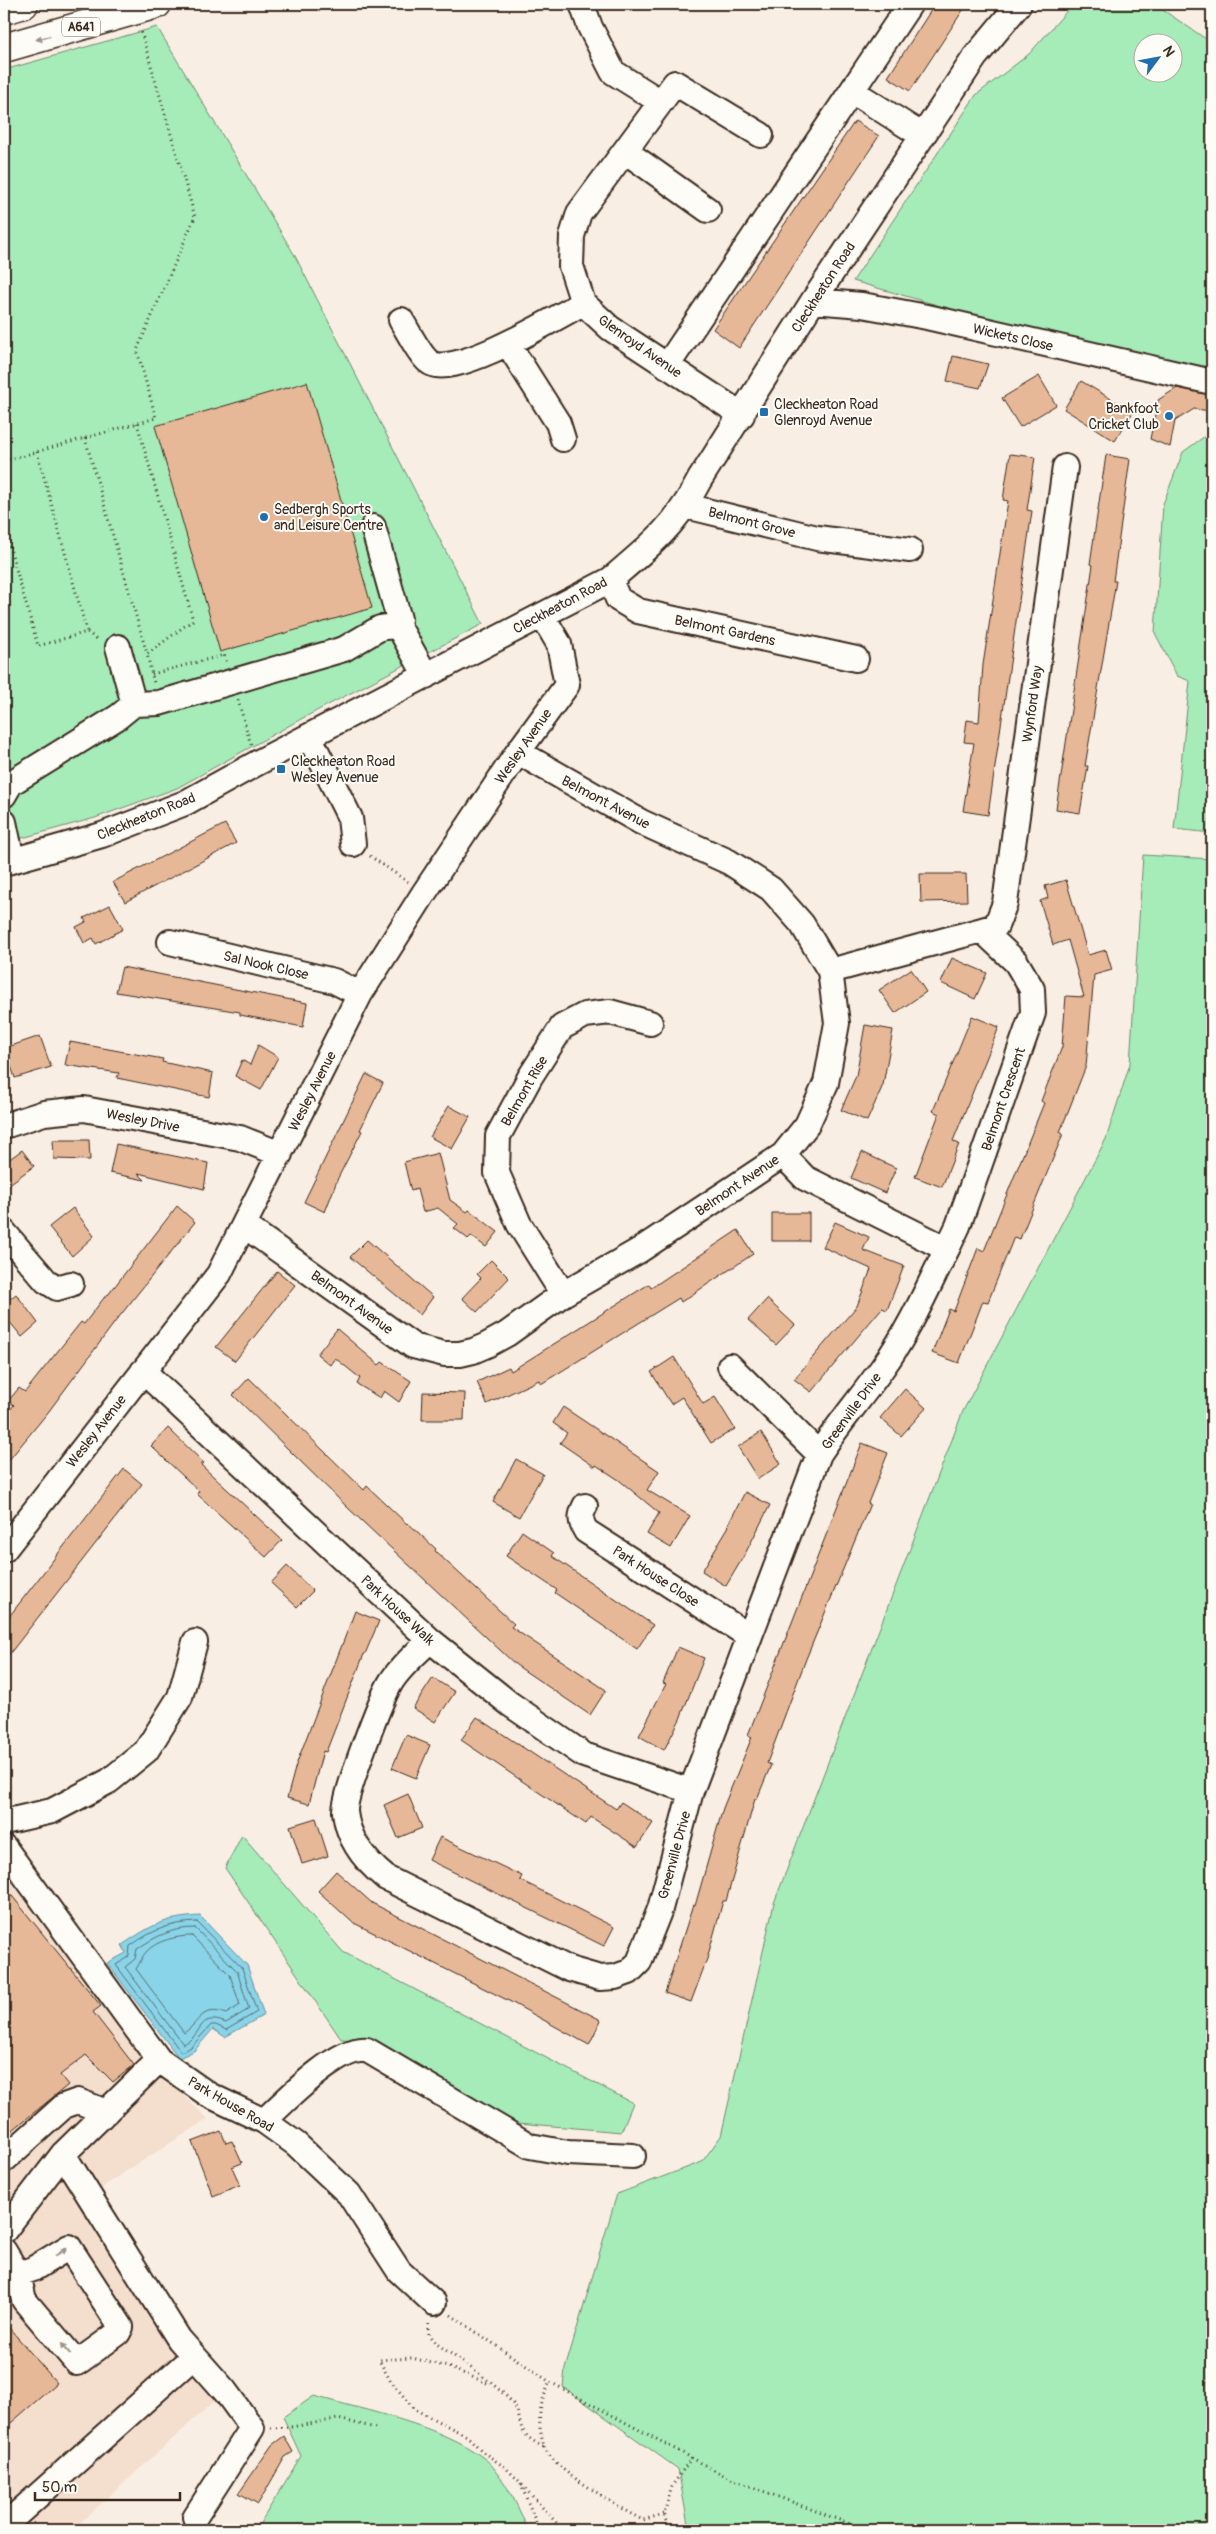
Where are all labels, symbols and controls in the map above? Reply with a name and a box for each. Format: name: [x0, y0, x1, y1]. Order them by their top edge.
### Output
road number: A641: [62, 18, 100, 36]
north arrow: [1134, 32, 1184, 82]
one-way arrow: [36, 34, 51, 42]
text: N: [1159, 43, 1178, 60]
street label: Cleckheaton Road: [788, 239, 859, 336]
street label: Glenroyd Avenue: [595, 311, 685, 382]
street label: Wickets Close: [971, 320, 1055, 355]
place label: Cleckheaton Road Glenroyd Avenue: [774, 396, 878, 429]
place label: Bankfoot Cricket Club: [1088, 400, 1159, 433]
marker: Cleckheaton Road Glenroyd Avenue: [758, 406, 770, 418]
marker: Bankfoot Cricket Club: [1163, 410, 1175, 422]
place label: Sedbergh Sports and Leisure Centre: [274, 501, 383, 534]
street label: Belmont Grove: [707, 503, 797, 542]
marker: Sedbergh Sports and Leisure Centre: [258, 511, 270, 523]
street label: Cleckheaton Road: [510, 573, 610, 637]
street label: Belmont Gardens: [673, 612, 778, 650]
street label: Wynford Way: [1019, 665, 1046, 744]
street label: Wesley Avenue: [491, 706, 555, 787]
place label: Cleckheaton Road Wesley Avenue: [291, 753, 395, 786]
marker: Cleckheaton Road Wesley Avenue: [275, 763, 287, 775]
street label: Belmont Avenue: [559, 772, 653, 833]
street label: Cleckheaton Road: [95, 789, 198, 844]
street label: Sal Nook Close: [222, 947, 310, 984]
street label: Belmont Crescent: [978, 1045, 1029, 1153]
street label: Wesley Avenue: [285, 1048, 340, 1134]
street label: Belmont Rise: [498, 1053, 551, 1129]
street label: Wesley Drive: [105, 1105, 181, 1136]
street label: Belmont Avenue: [692, 1151, 783, 1220]
street label: Belmont Avenue: [307, 1267, 396, 1338]
street label: Greenville Drive: [818, 1370, 885, 1453]
street label: Wesley Avenue: [63, 1392, 130, 1471]
street label: Park House Close: [609, 1542, 702, 1611]
street label: Park House Walk: [357, 1572, 438, 1649]
street label: Greenville Drive: [655, 1809, 694, 1901]
street label: Park House Road: [185, 2073, 277, 2136]
one-way arrow: [54, 2247, 67, 2256]
one-way arrow: [60, 2344, 72, 2356]
scale bar: [35, 2469, 180, 2501]
text: 50 m: [42, 2478, 77, 2497]

